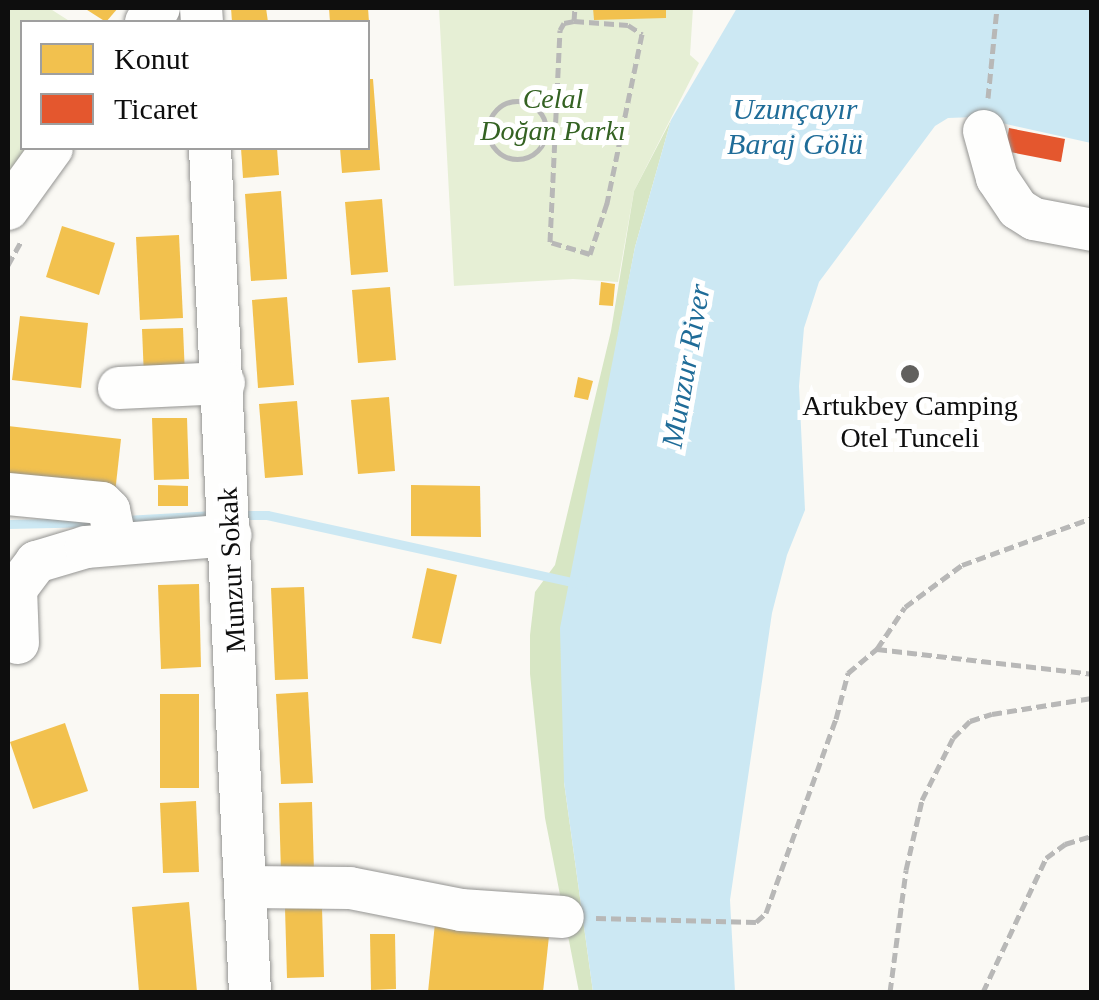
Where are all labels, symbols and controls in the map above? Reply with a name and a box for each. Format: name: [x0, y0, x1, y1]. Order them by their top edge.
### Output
legend: [20, 20, 370, 150]
text: Konut: [114, 42, 189, 75]
park label: Celal Doğan Parkı: [480, 82, 626, 148]
water label: Uzunçayır Baraj Gölü: [727, 91, 863, 162]
text: Ticaret: [114, 92, 198, 125]
water label: Munzur River: [654, 281, 718, 451]
marker: Artukbey Camping Otel Tunceli: [899, 363, 921, 385]
place label: Artukbey Camping Otel Tunceli: [802, 389, 1018, 455]
street label: Munzur Sokak: [211, 486, 253, 654]

